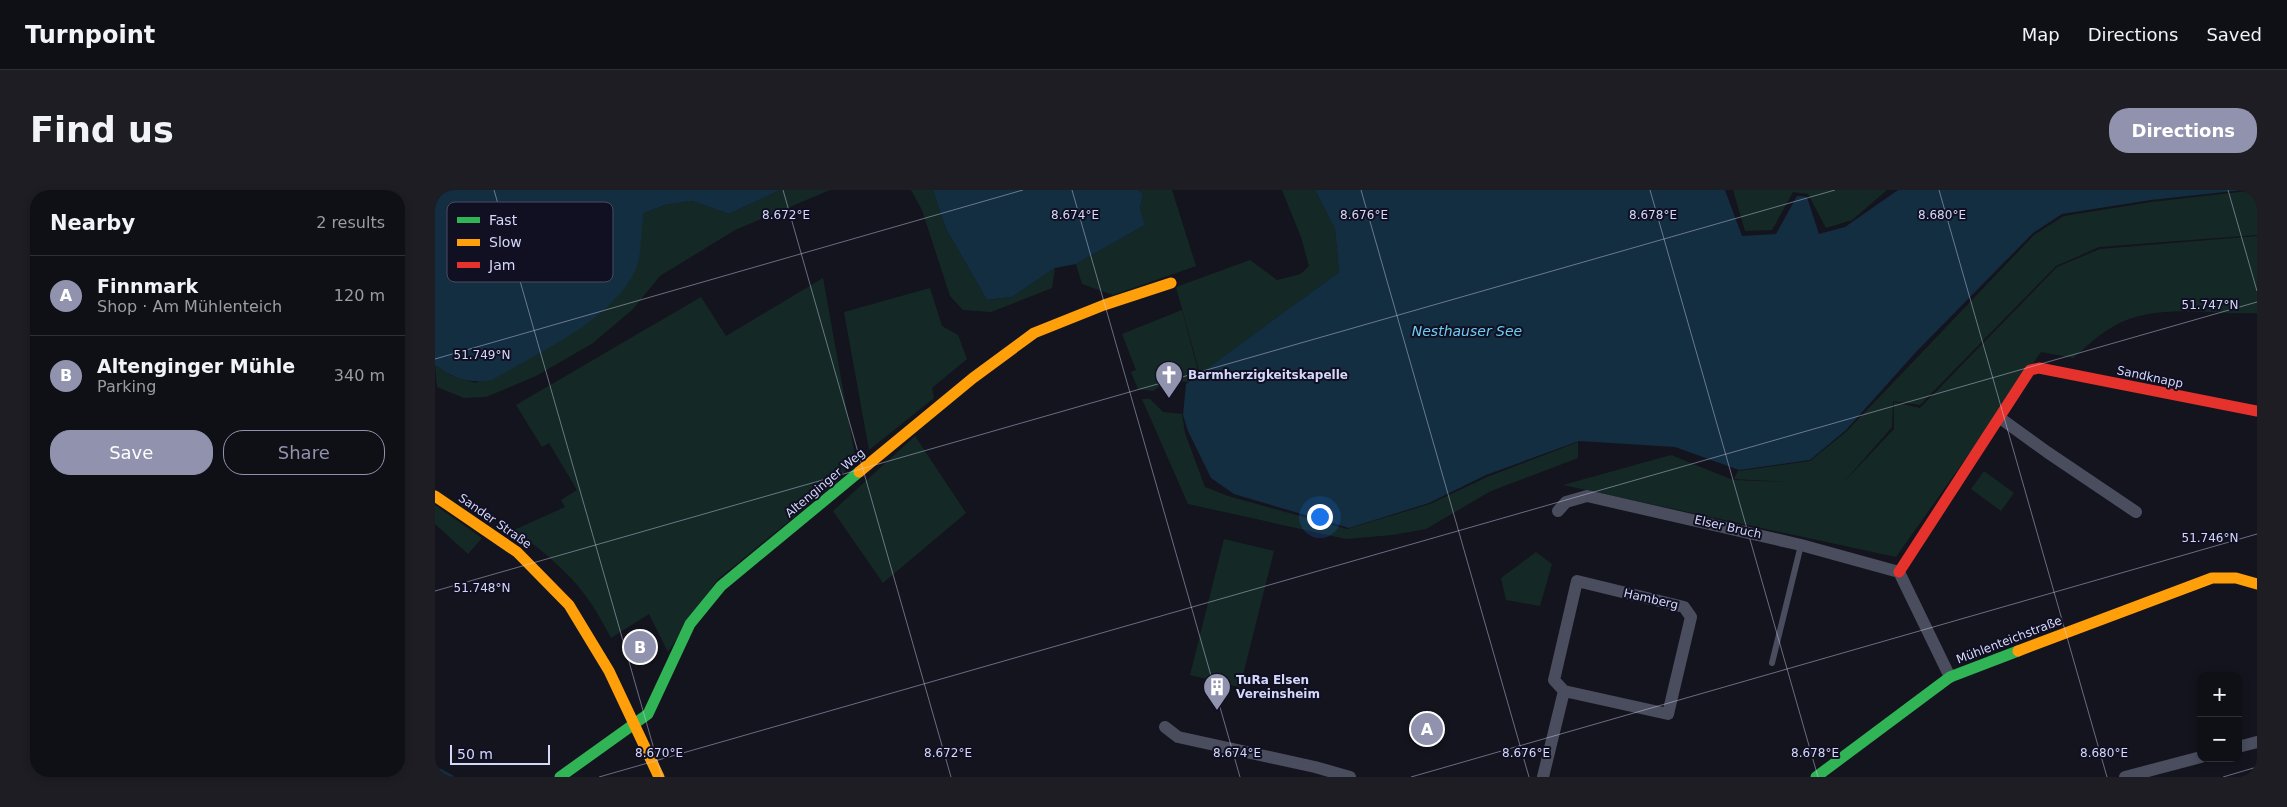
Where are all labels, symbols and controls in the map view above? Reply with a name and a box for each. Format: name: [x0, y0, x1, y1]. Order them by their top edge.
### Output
text: Turnpoint: [25, 21, 155, 49]
text: Map: [2022, 24, 2060, 45]
text: Directions: [2088, 24, 2178, 45]
text: Saved: [2206, 24, 2262, 45]
button: Directions: [2109, 108, 2257, 153]
text: Find us: [30, 110, 174, 150]
legend: [447, 202, 613, 282]
text: 8.672°E: [762, 208, 810, 222]
text: 8.674°E: [1051, 208, 1099, 222]
text: 8.676°E: [1340, 208, 1388, 222]
text: 8.678°E: [1629, 208, 1677, 222]
text: 8.680°E: [1918, 208, 1966, 222]
text: Nearby: [50, 211, 135, 235]
text: Fast: [489, 212, 518, 228]
text: 2 results: [316, 213, 385, 232]
text: Slow: [489, 234, 522, 250]
text: Jam: [488, 257, 515, 273]
text: Finnmark: [97, 275, 198, 297]
text: A: [60, 286, 72, 305]
text: 120 m: [334, 286, 385, 305]
text: Shop · Am Mühlenteich: [97, 297, 282, 316]
text: 51.747°N: [2182, 298, 2238, 312]
water label: Nesthauser See: [1412, 323, 1522, 339]
text: 51.749°N: [454, 348, 510, 362]
text: Altenginger Mühle: [97, 355, 295, 377]
church icon: Barmherzigkeitskapelle: [1154, 360, 1184, 399]
street label: Sandknapp: [2116, 363, 2184, 391]
text: B: [60, 366, 72, 385]
text: 340 m: [334, 366, 385, 385]
place label: Barmherzigkeitskapelle: [1188, 368, 1348, 382]
text: Parking: [97, 377, 156, 396]
button: Save: [50, 430, 213, 475]
button: Share: [223, 430, 385, 475]
street label: Altenginger Weg: [782, 446, 868, 520]
street label: Sander Straße: [456, 491, 534, 551]
your location: [1307, 504, 1333, 530]
street label: Elser Bruch: [1693, 512, 1763, 542]
text: 51.746°N: [2182, 531, 2238, 545]
text: 51.748°N: [454, 581, 510, 595]
street label: Hamberg: [1622, 586, 1680, 612]
street label: Mühlenteichstraße: [1954, 613, 2064, 667]
pin: B: [624, 628, 656, 666]
building icon: TuRa Elsen Vereinsheim: [1202, 672, 1232, 711]
map controls: [2197, 672, 2242, 762]
button: +: [2197, 672, 2242, 717]
place label: TuRa Elsen Vereinsheim: [1236, 673, 1320, 701]
pin: A: [1411, 710, 1443, 748]
button: −: [2197, 717, 2242, 762]
scale bar: [450, 742, 550, 765]
text: 50 m: [457, 746, 493, 762]
text: 8.670°E: [635, 746, 683, 760]
text: 8.672°E: [924, 746, 972, 760]
text: 8.674°E: [1213, 746, 1261, 760]
text: 8.676°E: [1502, 746, 1550, 760]
text: 8.678°E: [1791, 746, 1839, 760]
text: 8.680°E: [2080, 746, 2128, 760]

